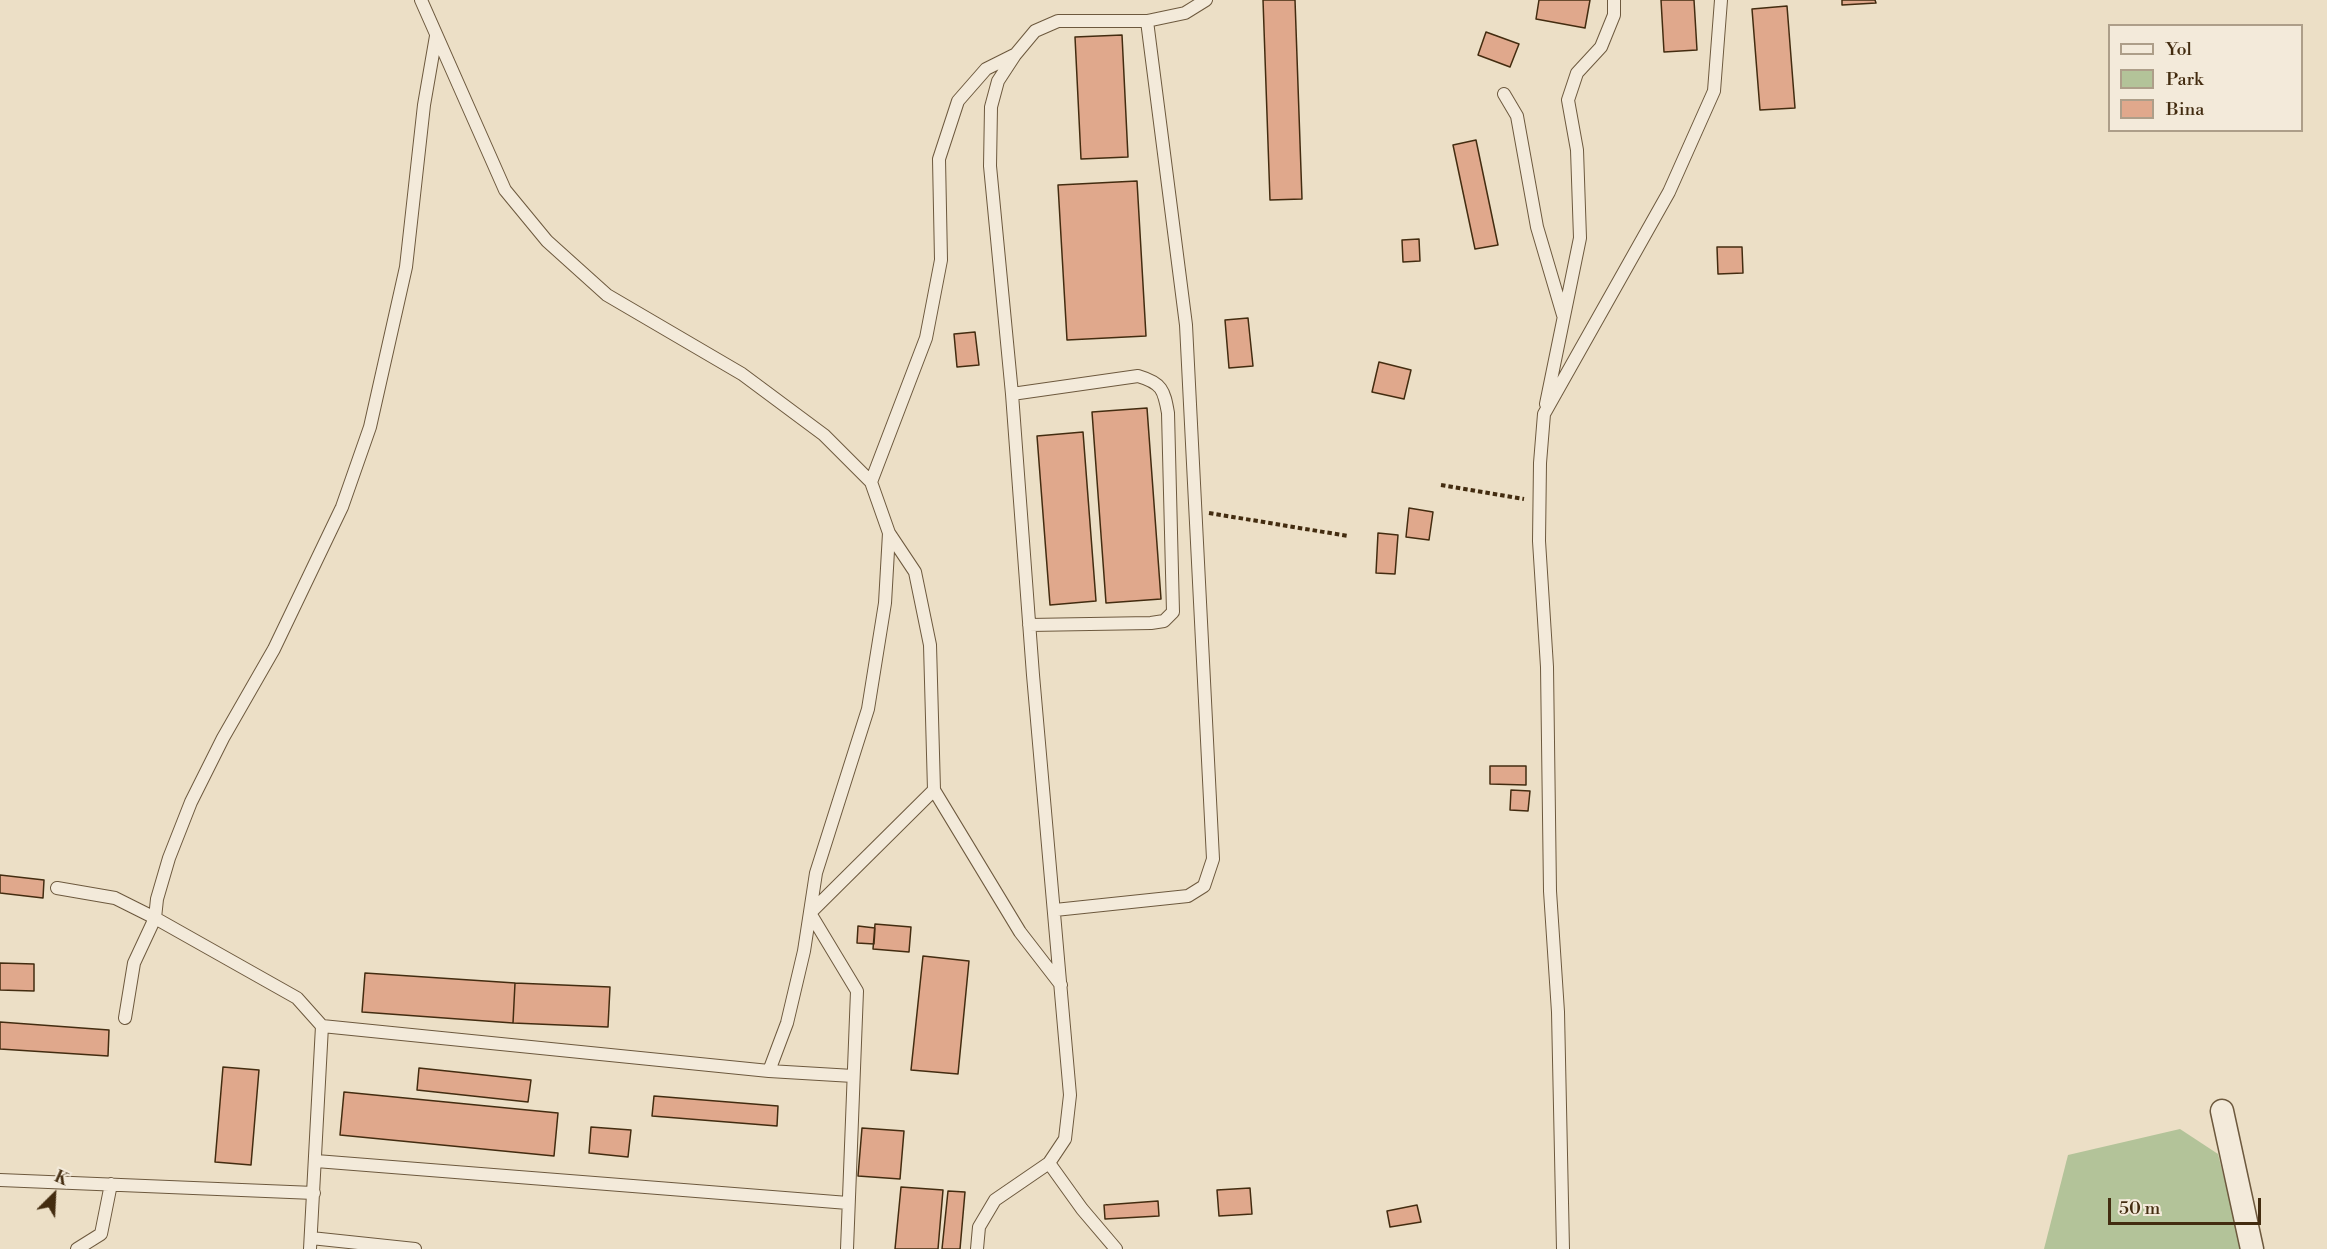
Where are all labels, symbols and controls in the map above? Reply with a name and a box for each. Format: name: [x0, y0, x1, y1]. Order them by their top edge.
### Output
legend: [2108, 24, 2303, 132]
text: Yol: [2166, 38, 2192, 61]
text: Park: [2166, 68, 2203, 91]
text: Bina: [2166, 98, 2204, 121]
north arrow: [24, 1165, 84, 1225]
text: K: [51, 1167, 71, 1190]
scale bar: [2111, 1186, 2264, 1224]
text: 50 m: [2119, 1197, 2160, 1220]

